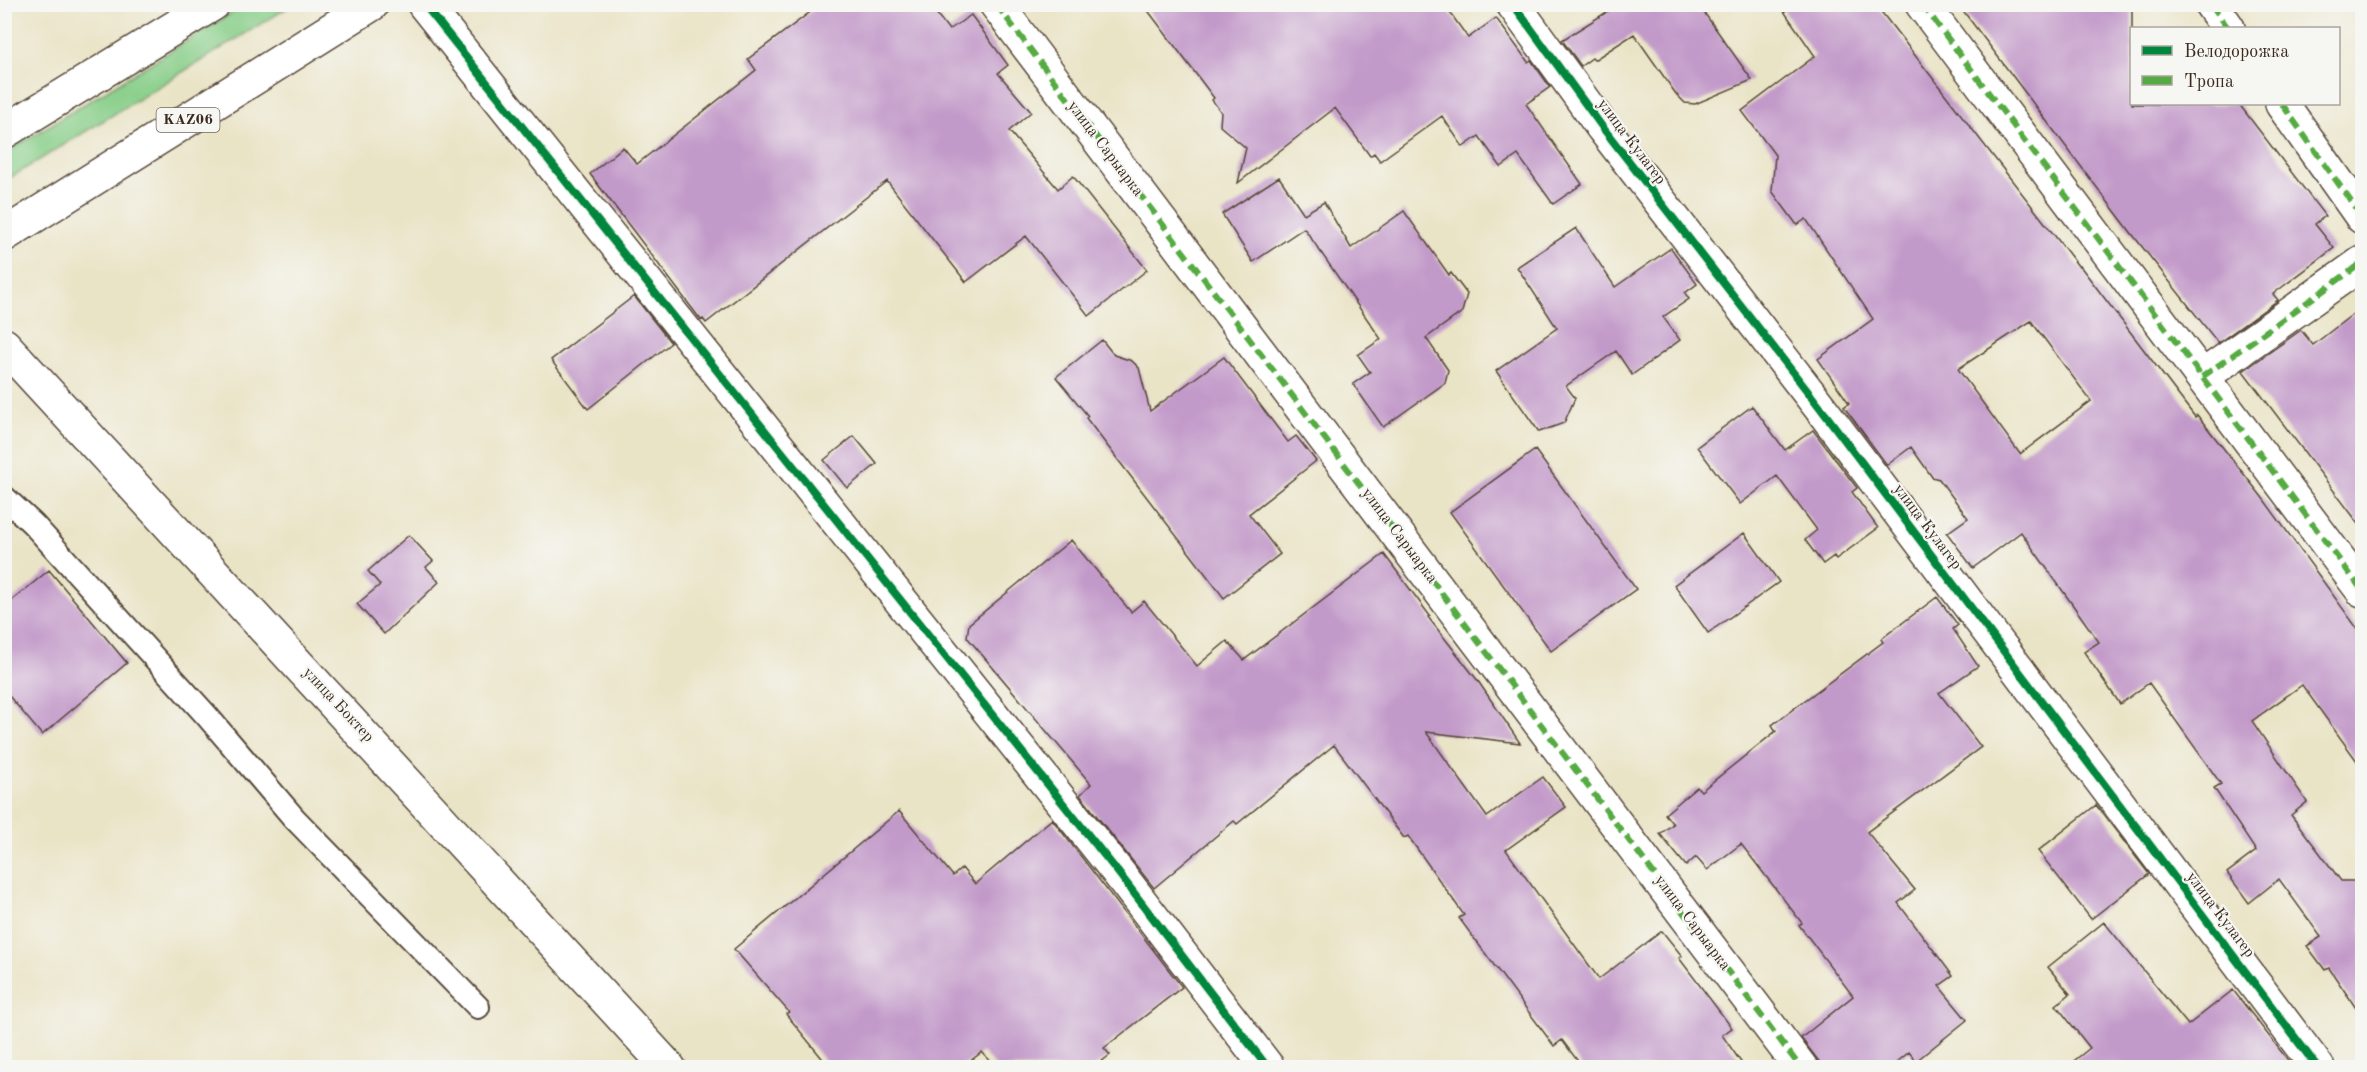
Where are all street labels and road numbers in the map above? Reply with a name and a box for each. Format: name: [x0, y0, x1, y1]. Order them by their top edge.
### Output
street label: улица Кулагер: [1594, 96, 1668, 188]
street label: улица Сарыарка: [1064, 98, 1146, 200]
road number: KАZ06: [156, 108, 219, 132]
street label: улица Кулагер: [1890, 481, 1964, 573]
street label: улица Сарыарка: [1358, 485, 1440, 587]
street label: улица Боктер: [299, 664, 377, 746]
street label: улица Кулагер: [2183, 869, 2257, 961]
street label: улица Сарыарка: [1651, 872, 1733, 974]

